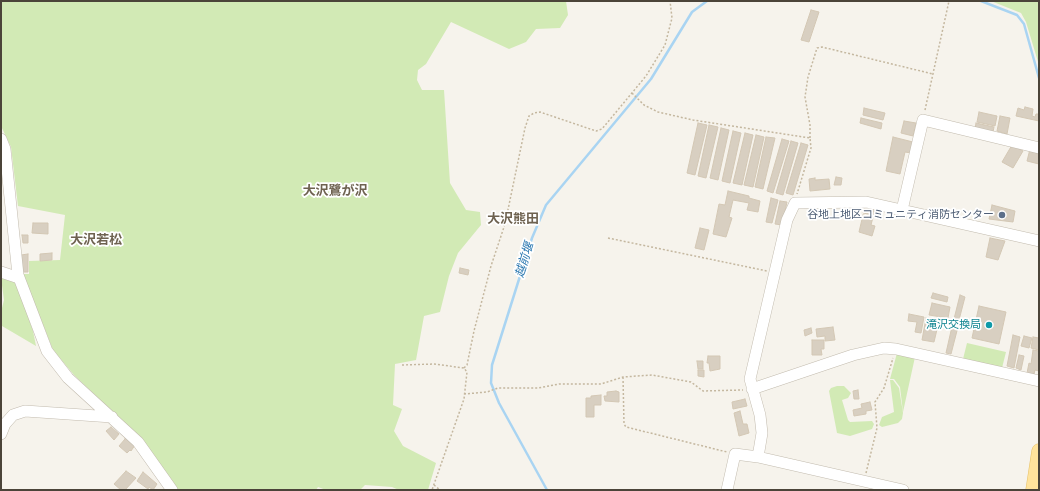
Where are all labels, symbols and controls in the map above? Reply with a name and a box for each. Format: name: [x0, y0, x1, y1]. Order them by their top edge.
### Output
district label: 大沢鷺が沢: [303, 184, 367, 200]
place label: 谷地上地区コミュニティ消防センター: [807, 208, 994, 222]
marker: 谷地上地区コミュニティ消防センター: [997, 210, 1007, 220]
district label: 大沢熊田: [487, 212, 539, 228]
district label: 大沢若松: [70, 233, 122, 249]
water label: 越前堰: [513, 241, 537, 279]
place label: 滝沢交換局: [926, 318, 981, 332]
marker: 滝沢交換局: [984, 320, 994, 330]

